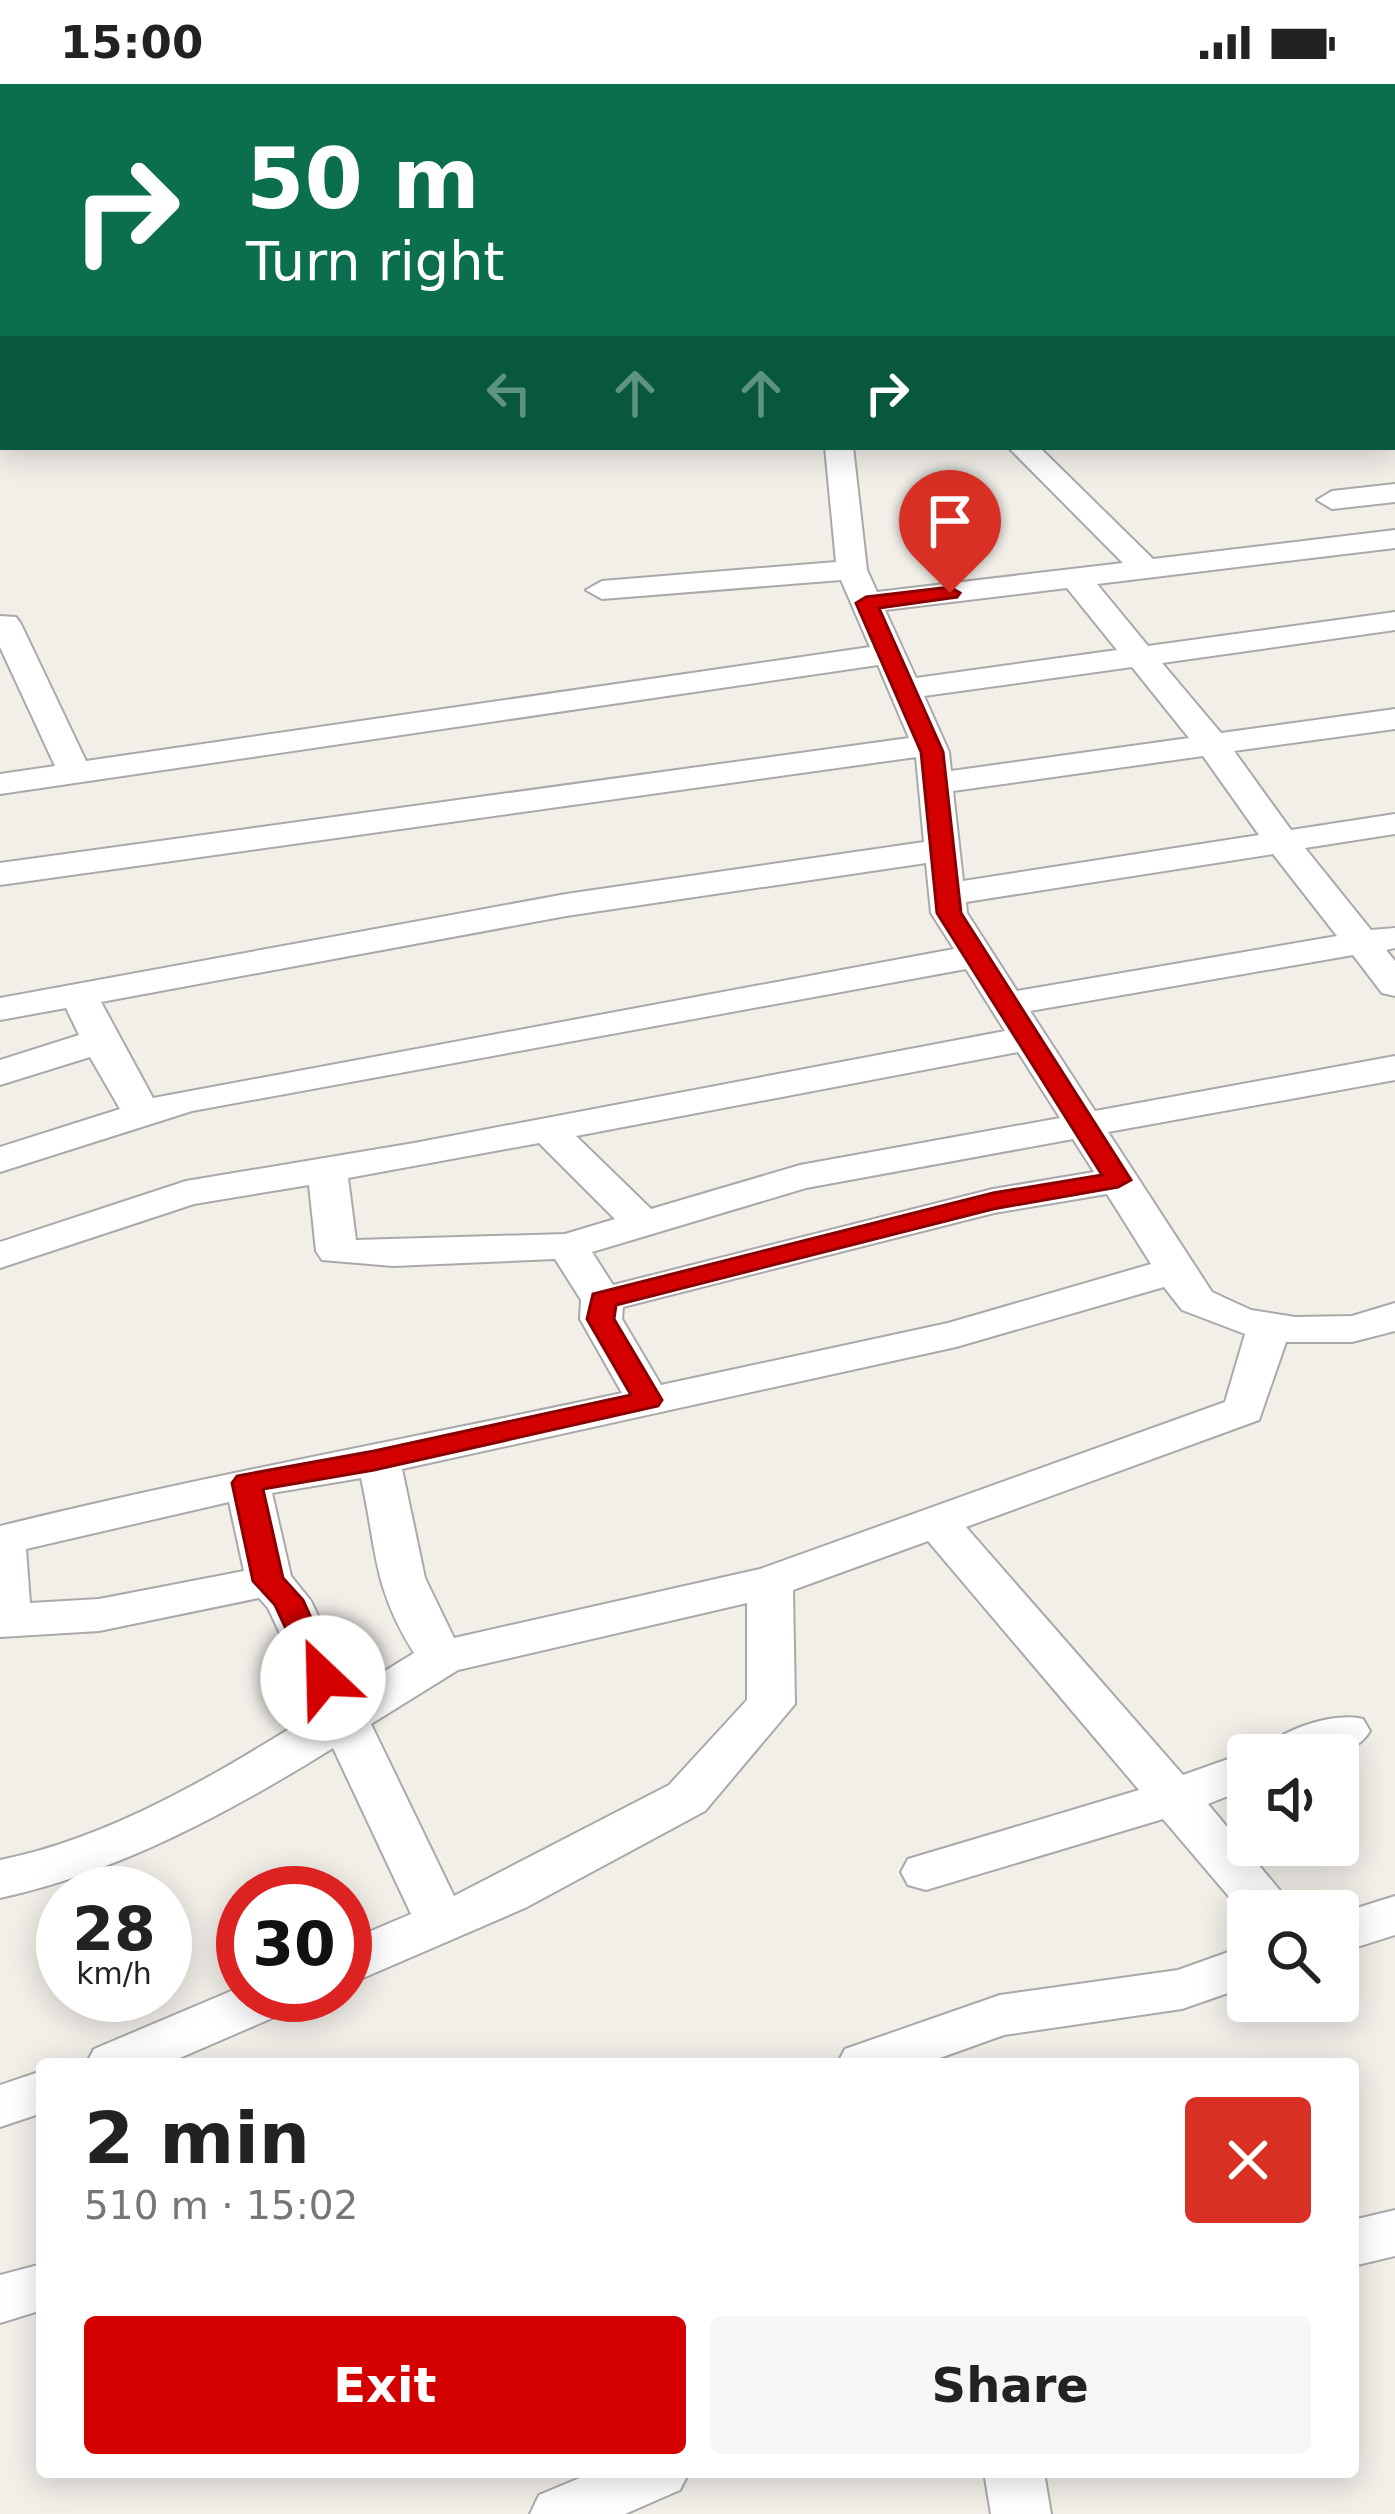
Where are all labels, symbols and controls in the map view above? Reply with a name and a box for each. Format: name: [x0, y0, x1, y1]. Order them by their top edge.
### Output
text: 15:00: [60, 16, 203, 69]
text: 50 m: [246, 130, 480, 228]
icon: right: [48, 132, 204, 288]
text: Turn right: [246, 230, 505, 293]
icon: left: [476, 360, 542, 426]
icon: ahead: [602, 360, 668, 426]
icon: ahead: [728, 360, 794, 426]
icon: right: [854, 360, 920, 426]
pin: [899, 470, 1001, 593]
icon: arrive: [917, 488, 983, 554]
position arrow: [260, 1615, 386, 1741]
map controls: [1227, 1734, 1359, 2022]
button: sound: [1227, 1734, 1359, 1866]
speed limit sign: 30: [216, 1866, 372, 2022]
button: search: [1227, 1890, 1359, 2022]
text: 28: [72, 1894, 156, 1964]
text: km/h: [76, 1956, 152, 1991]
text: 2 min: [84, 2096, 310, 2180]
button: close: [1185, 2097, 1311, 2223]
text: 510 m · 15:02: [84, 2183, 358, 2228]
button: Exit: [84, 2316, 686, 2454]
button: Share: [710, 2316, 1311, 2454]

